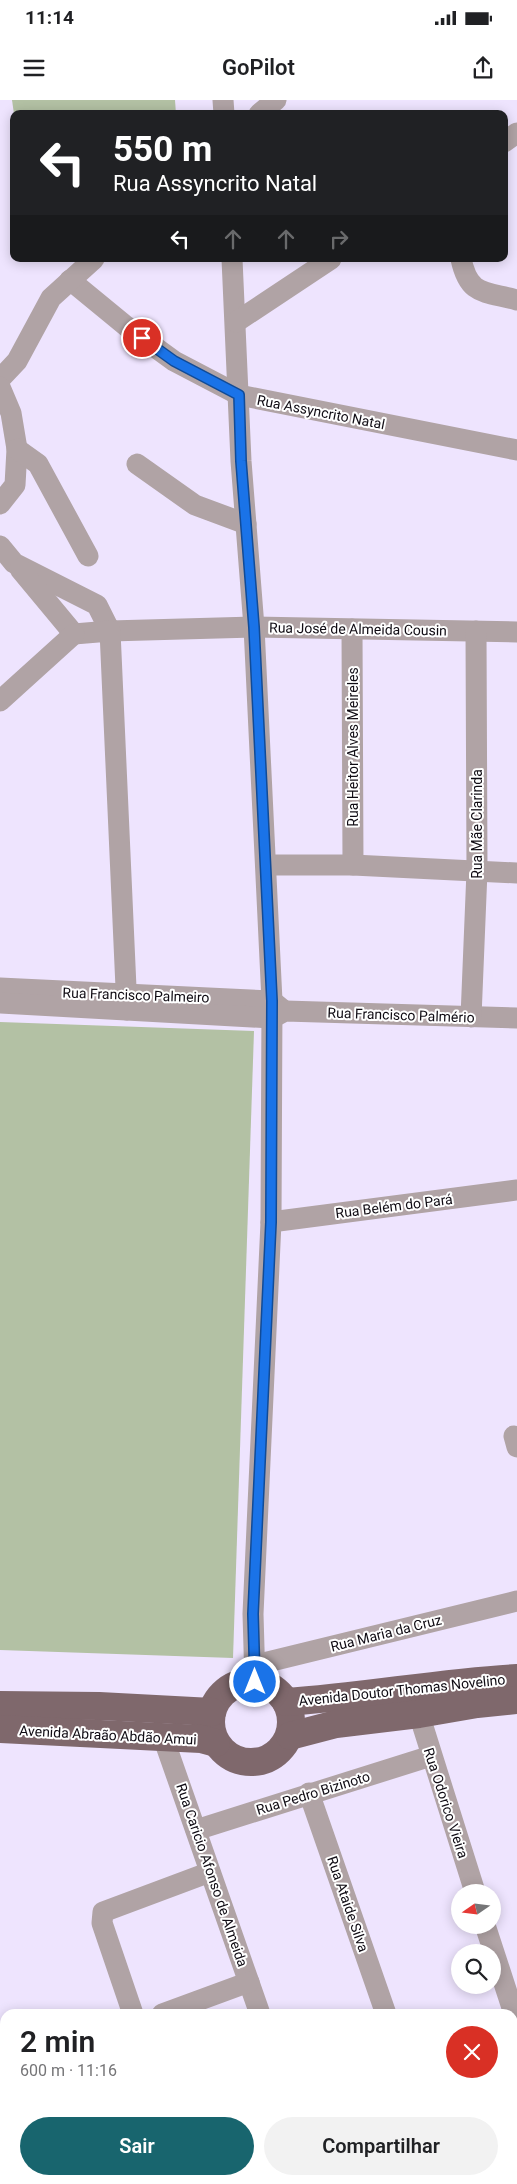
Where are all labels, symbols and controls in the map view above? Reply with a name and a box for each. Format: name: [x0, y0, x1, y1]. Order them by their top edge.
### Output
text: 11:14: [25, 6, 74, 29]
icon: menu: [20, 54, 48, 82]
icon: share: [469, 54, 497, 82]
text: GoPilot: [222, 55, 295, 80]
text: 550 m: [113, 129, 212, 170]
icon: left: [30, 130, 95, 195]
text: Rua Assyncrito Natal: [113, 171, 317, 196]
icon: left: [166, 225, 194, 253]
icon: ahead: [219, 225, 247, 253]
icon: ahead: [272, 225, 300, 253]
icon: right: [325, 225, 353, 253]
pin: [121, 317, 163, 359]
icon: arrive: [128, 324, 156, 352]
street label: Rua Assyncrito Natal: [256, 392, 386, 432]
street label: Rua José de Almeida Cousin: [269, 619, 447, 639]
street label: Rua Heitor Alves Meireles: [345, 667, 361, 827]
street label: Rua Mãe Clarinda: [469, 769, 485, 879]
street label: Rua Francisco Palmeiro: [62, 984, 210, 1006]
street label: Rua Francisco Palmério: [327, 1004, 475, 1026]
street label: Rua Belém do Pará: [334, 1191, 454, 1221]
street label: Rua Maria da Cruz: [329, 1611, 443, 1655]
position arrow: [228, 1655, 280, 1707]
street label: Avenida Doutor Thomas Novelino: [298, 1671, 506, 1709]
street label: Avenida Abraão Abdão Amui: [19, 1722, 197, 1748]
street label: Rua Odorico Vieira: [421, 1746, 471, 1860]
street label: Rua Pedro Bizinoto: [254, 1768, 372, 1818]
street label: Rua Caricio Afonso de Almeida: [173, 1781, 251, 1969]
street label: Rua Ataide Silva: [324, 1854, 372, 1954]
north arrow: [451, 1884, 501, 1934]
map controls: [451, 1884, 501, 1994]
button: search: [451, 1944, 501, 1994]
text: 2 min: [20, 2024, 95, 2059]
button: close: [446, 2026, 498, 2078]
text: 600 m · 11:16: [20, 2061, 117, 2080]
button: Sair: [20, 2117, 254, 2175]
button: Compartilhar: [264, 2117, 498, 2175]

